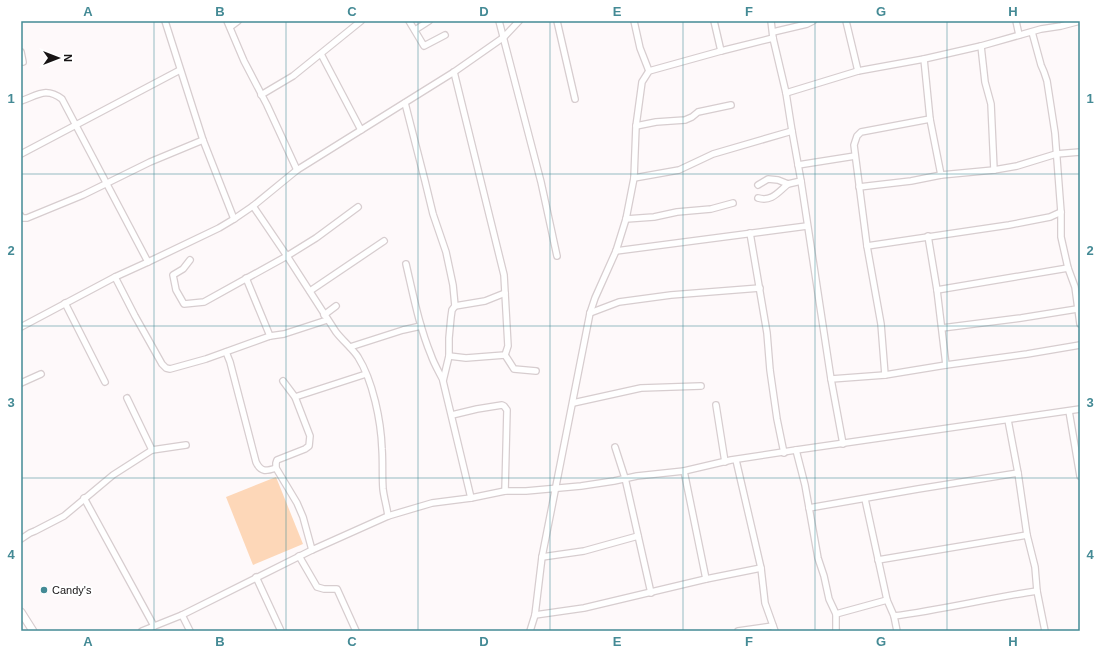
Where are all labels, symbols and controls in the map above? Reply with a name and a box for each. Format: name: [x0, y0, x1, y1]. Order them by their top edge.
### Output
text: A: [83, 4, 93, 19]
text: B: [215, 4, 225, 19]
text: C: [347, 4, 357, 19]
text: D: [479, 4, 489, 19]
text: E: [613, 4, 622, 19]
text: F: [745, 4, 753, 19]
text: G: [876, 4, 886, 19]
text: H: [1008, 4, 1018, 19]
north arrow: [38, 38, 78, 78]
text: N: [62, 54, 74, 62]
text: 1: [7, 91, 15, 106]
text: 1: [1086, 91, 1094, 106]
text: 2: [7, 243, 15, 258]
text: 2: [1086, 243, 1094, 258]
text: 3: [7, 395, 15, 410]
text: 3: [1086, 395, 1094, 410]
text: 4: [7, 547, 15, 562]
text: 4: [1086, 547, 1094, 562]
place label: Candy's: [52, 584, 92, 596]
marker: Candy's: [39, 585, 49, 595]
text: A: [83, 634, 93, 649]
text: B: [215, 634, 225, 649]
text: C: [347, 634, 357, 649]
text: D: [479, 634, 489, 649]
text: E: [613, 634, 622, 649]
text: F: [745, 634, 753, 649]
text: G: [876, 634, 886, 649]
text: H: [1008, 634, 1018, 649]

